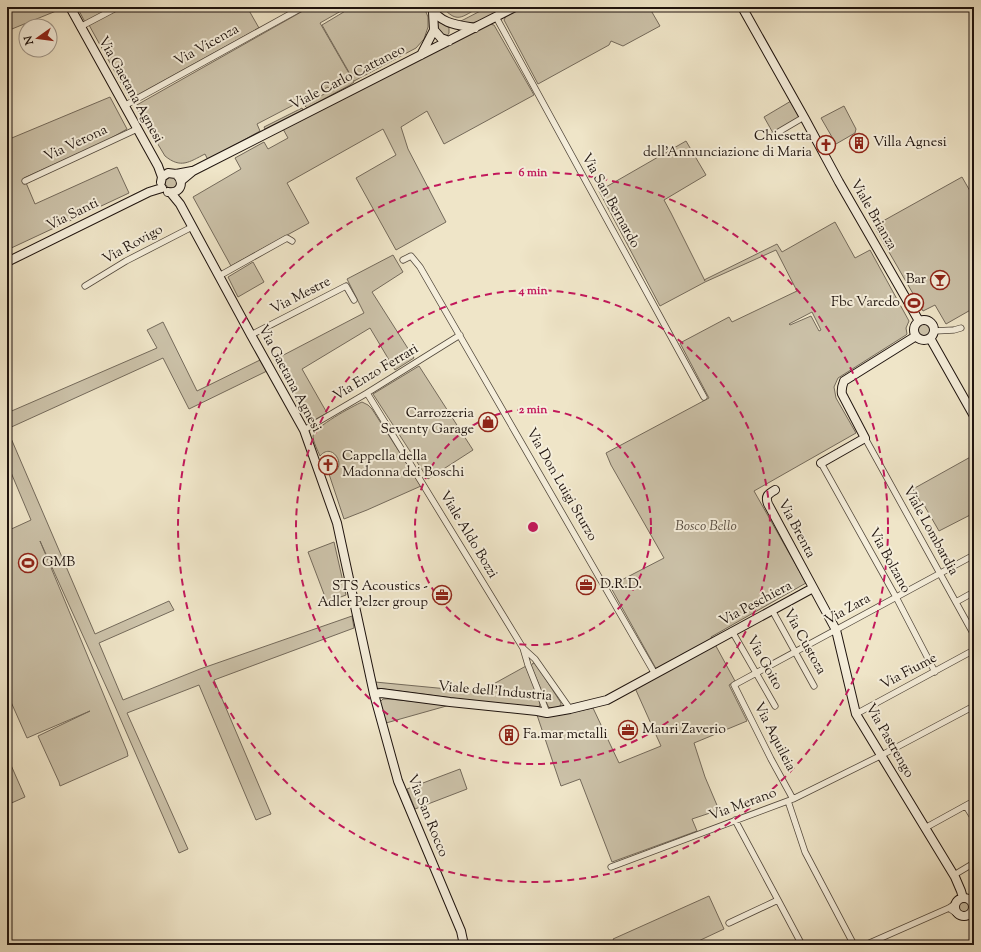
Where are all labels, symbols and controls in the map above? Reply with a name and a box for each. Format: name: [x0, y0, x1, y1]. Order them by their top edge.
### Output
north arrow: [18, 18, 58, 58]
street label: Via Vicenza: [171, 20, 243, 72]
street label: Via Gaetana Agnesi: [92, 33, 168, 147]
text: N: [20, 34, 38, 47]
street label: Viale Carlo Cattaneo: [287, 40, 409, 116]
street label: Via Verona: [41, 120, 112, 167]
place label: Chiesetta dell'Annunciazione di Maria: [643, 127, 813, 163]
building icon: Villa Agnesi: [848, 132, 870, 154]
place label: Villa Agnesi: [873, 133, 947, 153]
church icon: Chiesetta dell'Annunciazione di Maria: [815, 134, 837, 156]
street label: Via San Bernardo: [576, 150, 645, 252]
text: 6 min: [519, 164, 548, 182]
street label: Viale Brianza: [845, 176, 902, 255]
street label: Via Santi: [44, 194, 102, 236]
street label: Via Rovigo: [99, 220, 167, 270]
bar icon: Bar: [929, 269, 951, 291]
place label: Bar: [906, 270, 927, 290]
street label: Via Mestre: [267, 272, 335, 320]
text: 4 min: [517, 282, 548, 300]
sports icon: Fbc Varedo: [903, 292, 925, 314]
place label: Fbc Varedo: [831, 293, 900, 313]
street label: Via Gaetana Agnesi: [252, 322, 326, 436]
street label: Via Enzo Ferrari: [329, 340, 423, 406]
text: 2 min: [519, 401, 548, 419]
place label: Carrozzeria Seventy Garage: [381, 404, 475, 440]
shop icon: Carrozzeria Seventy Garage: [477, 411, 499, 433]
street label: Via Don Luigi Sturzo: [520, 425, 602, 545]
place label: Cappella della Madonna dei Boschi: [342, 447, 464, 483]
church icon: Cappella della Madonna dei Boschi: [317, 454, 339, 476]
street label: Viale Lombardia: [897, 483, 963, 580]
street label: Viale Aldo Bozzi: [434, 488, 502, 582]
street label: Via Brenta: [772, 496, 820, 562]
park label: Bosco Bello: [675, 517, 737, 537]
centre of rings: [526, 520, 540, 534]
street label: Via Bolzano: [863, 525, 915, 598]
sports icon: GMB: [17, 552, 39, 574]
place label: GMB: [42, 553, 75, 573]
office icon: D.R.D.: [575, 574, 597, 596]
place label: D.R.D.: [600, 575, 642, 595]
street label: Via Peschiera: [716, 576, 796, 632]
place label: STS Acoustics - Adler Pelzer group: [318, 577, 428, 613]
office icon: STS Acoustics - Adler Pelzer group: [431, 584, 453, 606]
street label: Via Zara: [821, 589, 875, 631]
street label: Via Custoza: [778, 605, 831, 679]
street label: Via Goito: [741, 632, 787, 694]
street label: Via Fiume: [877, 649, 941, 695]
street label: Viale dell'Industria: [437, 677, 553, 707]
street label: Via Aquileia: [748, 699, 800, 775]
street label: Via Pastrengo: [860, 700, 918, 782]
office icon: Mauri Zaverio: [617, 719, 639, 741]
place label: Mauri Zaverio: [642, 720, 726, 740]
building icon: Fa.mar metalli: [498, 724, 520, 746]
place label: Fa.mar metalli: [523, 725, 608, 745]
street label: Via San Rocco: [401, 772, 453, 861]
street label: Via Merano: [706, 783, 780, 826]

